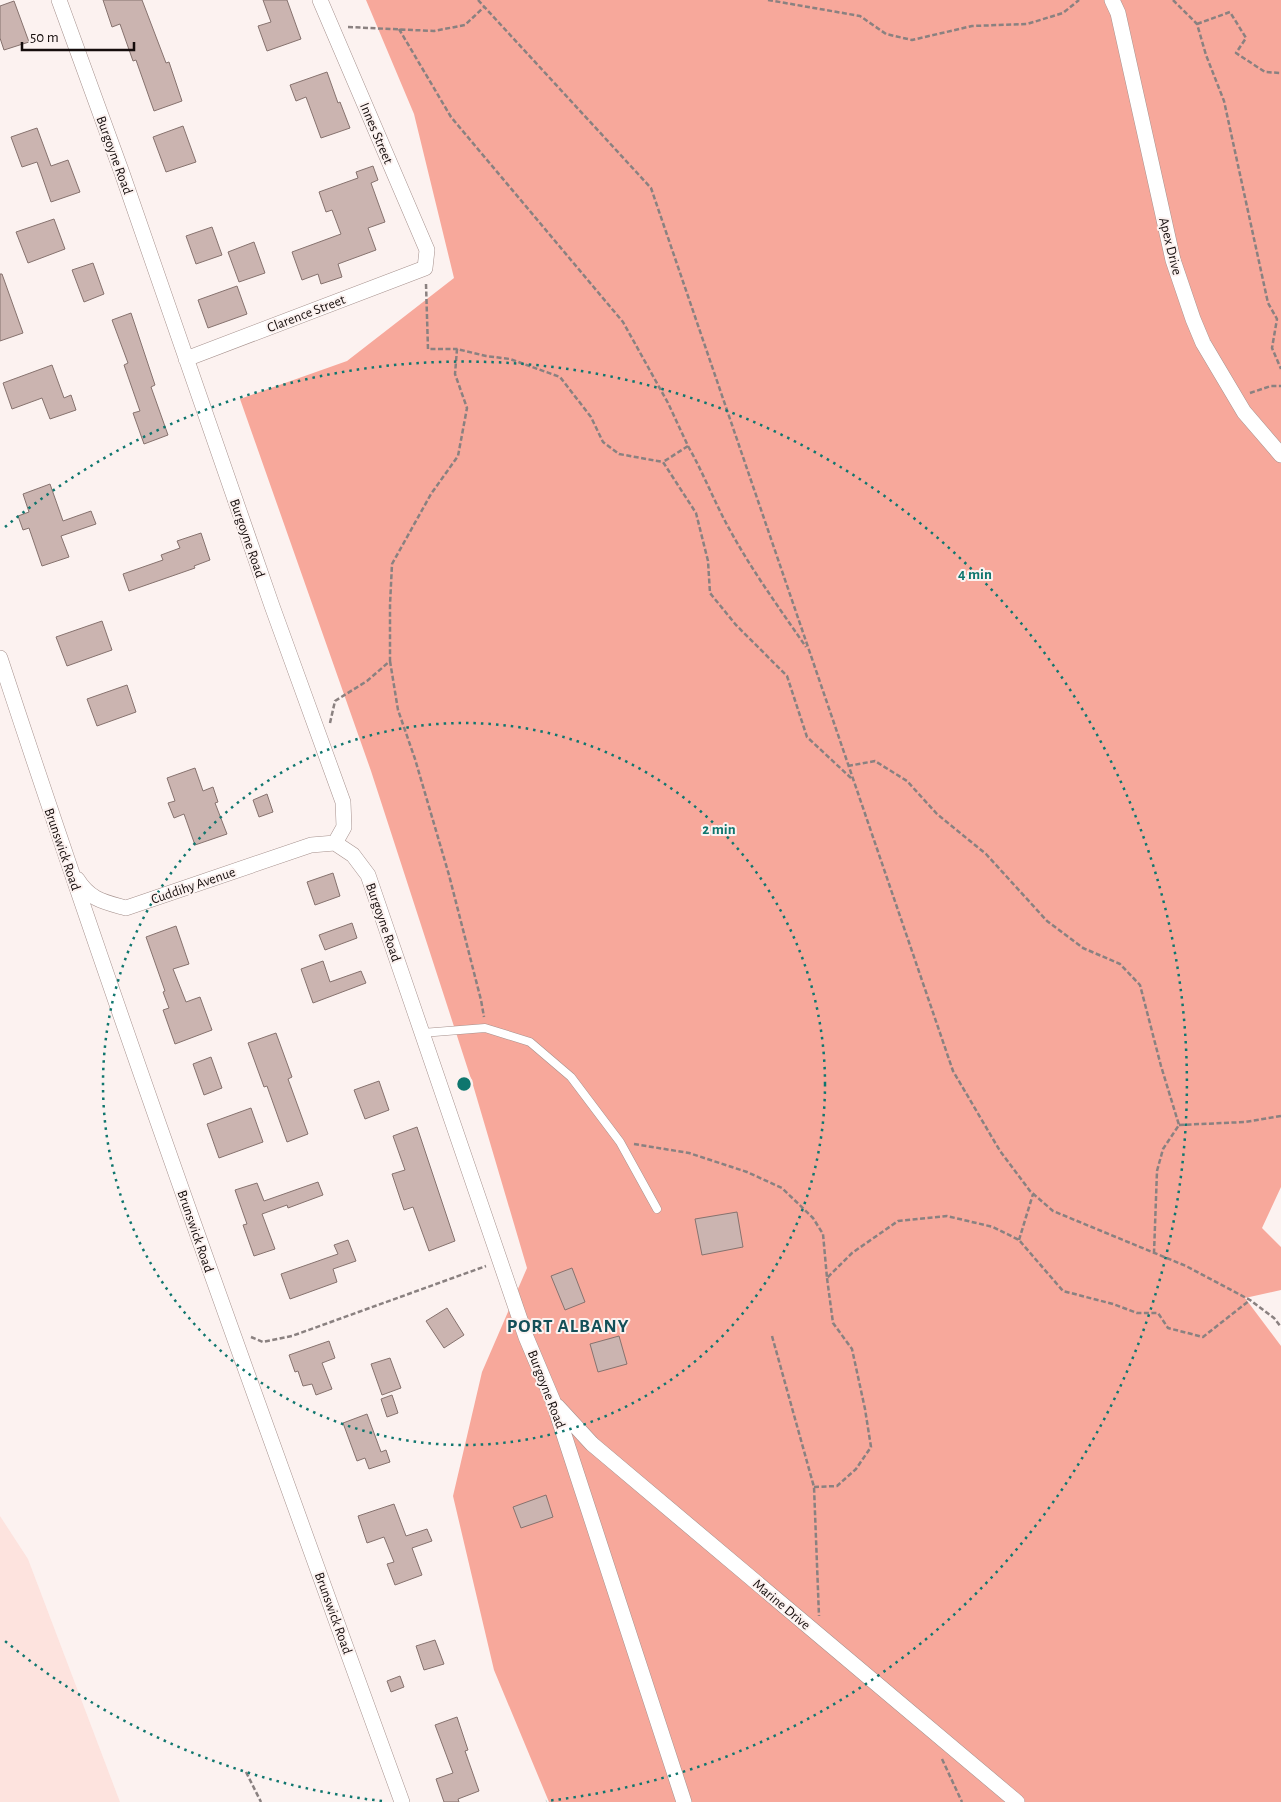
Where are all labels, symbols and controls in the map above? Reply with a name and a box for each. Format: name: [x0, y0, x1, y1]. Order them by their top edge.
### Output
scale bar: [22, 20, 135, 52]
text: 50 m: [30, 30, 59, 45]
street label: Innes Street: [357, 101, 395, 166]
street label: Burgoyne Road: [93, 114, 135, 196]
street label: Apex Drive: [1156, 216, 1184, 277]
street label: Clarence Street: [265, 292, 348, 335]
street label: Burgoyne Road: [227, 497, 267, 580]
text: 4 min: [958, 567, 992, 582]
street label: Brunswick Road: [41, 806, 83, 892]
text: 2 min: [702, 822, 736, 837]
street label: Cuddihy Avenue: [149, 865, 237, 907]
street label: Burgoyne Road: [363, 881, 403, 964]
centre of rings: [455, 1075, 473, 1093]
street label: Brunswick Road: [174, 1188, 216, 1274]
district label: PORT ALBANY: [507, 1317, 629, 1336]
street label: Burgoyne Road: [525, 1348, 567, 1430]
street label: Brunswick Road: [312, 1571, 354, 1656]
street label: Marine Drive: [750, 1577, 813, 1633]

